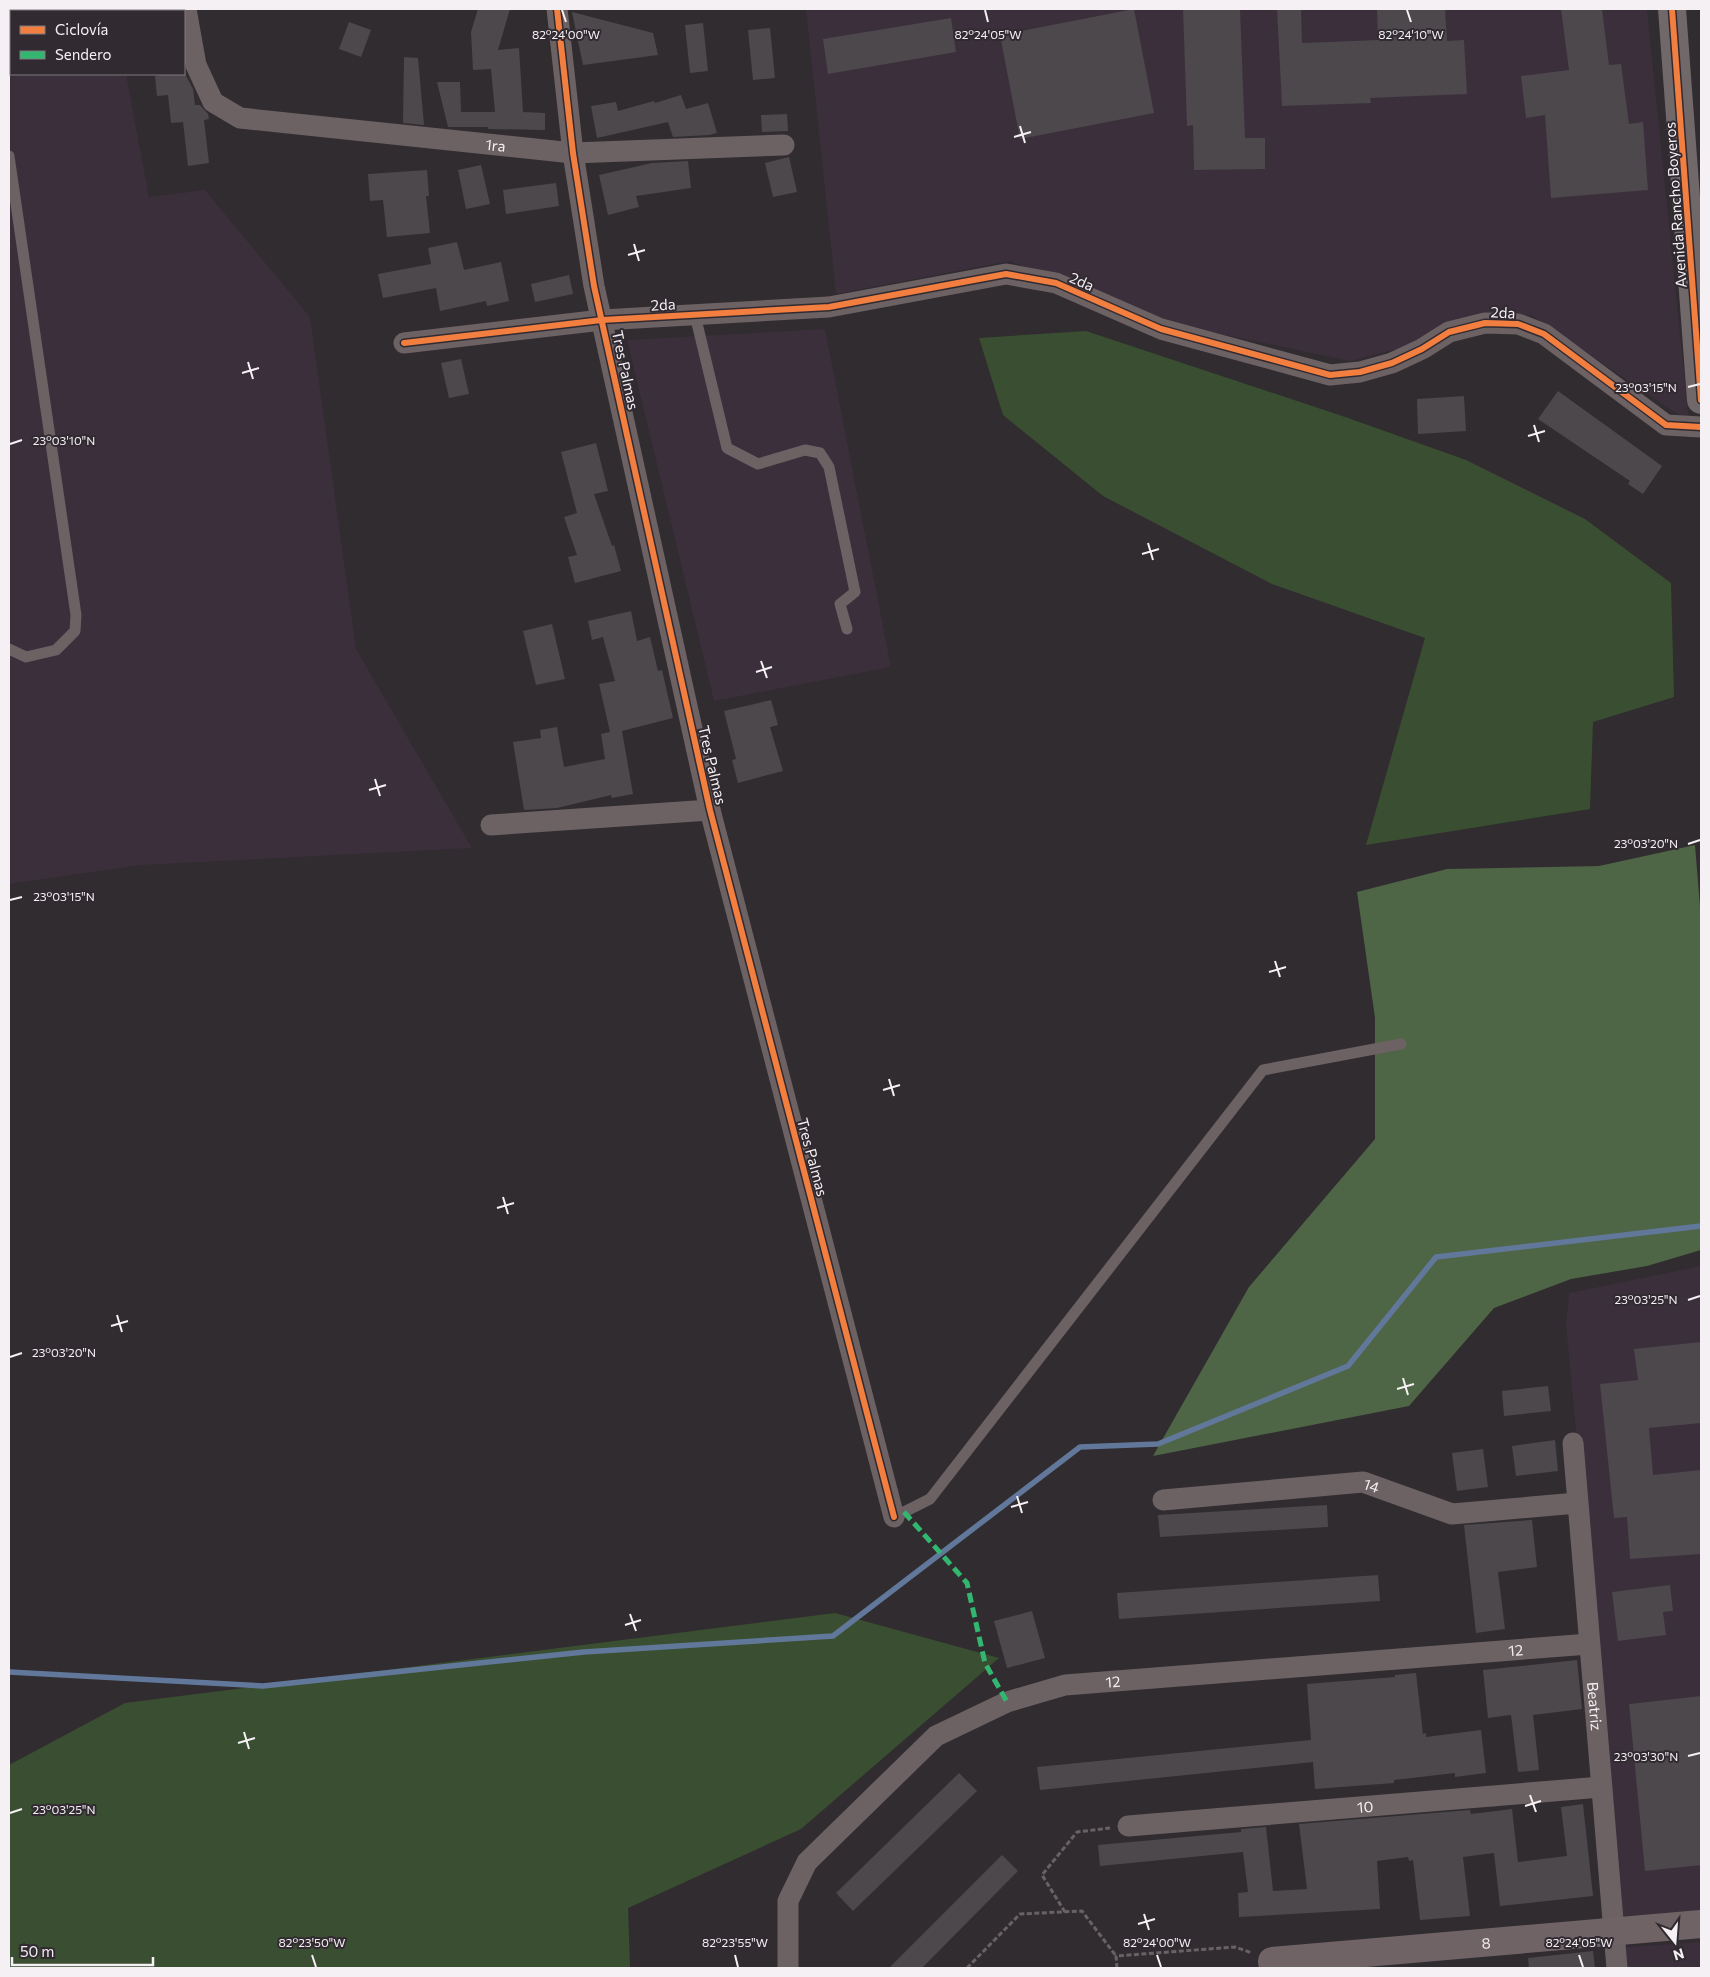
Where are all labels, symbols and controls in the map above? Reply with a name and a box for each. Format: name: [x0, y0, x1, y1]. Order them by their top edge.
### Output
legend: [10, 10, 185, 75]
text: Ciclovía: [55, 20, 108, 38]
text: 82°24'00"W: [532, 27, 600, 41]
text: 82°24'05"W: [954, 27, 1022, 41]
text: 82°24'10"W: [1378, 27, 1444, 41]
text: Sendero: [55, 45, 112, 63]
street label: Avenida Rancho Boyeros: [1660, 121, 1690, 289]
street label: 1ra: [485, 135, 507, 155]
street label: 2da: [1067, 268, 1097, 294]
street label: 2da: [650, 294, 676, 314]
street label: 2da: [1490, 302, 1516, 322]
street label: Tres Palmas: [609, 329, 643, 411]
text: 23°03'15"N: [1615, 380, 1677, 394]
text: 23°03'10"N: [33, 433, 95, 447]
street label: Tres Palmas: [695, 724, 731, 806]
text: 23°03'20"N: [1614, 836, 1678, 850]
text: 23°03'15"N: [33, 889, 95, 903]
street label: Tres Palmas: [794, 1116, 832, 1198]
text: 23°03'25"N: [1614, 1292, 1678, 1306]
text: 23°03'20"N: [32, 1345, 96, 1359]
street label: 14: [1361, 1474, 1382, 1496]
street label: 12: [1508, 1640, 1524, 1659]
street label: 12: [1105, 1672, 1121, 1691]
street label: Beatriz: [1584, 1681, 1606, 1731]
text: 23°03'30"N: [1614, 1749, 1678, 1763]
street label: 10: [1356, 1797, 1374, 1816]
text: 23°03'25"N: [32, 1802, 96, 1816]
north arrow: [1650, 1917, 1700, 1967]
street label: 8: [1481, 1933, 1491, 1952]
scale bar: [12, 1934, 154, 1966]
text: 82°23'50"W: [279, 1935, 346, 1949]
text: 82°23'55"W: [702, 1935, 768, 1949]
text: 82°24'00"W: [1123, 1935, 1191, 1949]
text: 82°24'05"W: [1545, 1935, 1613, 1949]
text: 50 m: [20, 1942, 54, 1960]
text: N: [1671, 1945, 1686, 1965]

